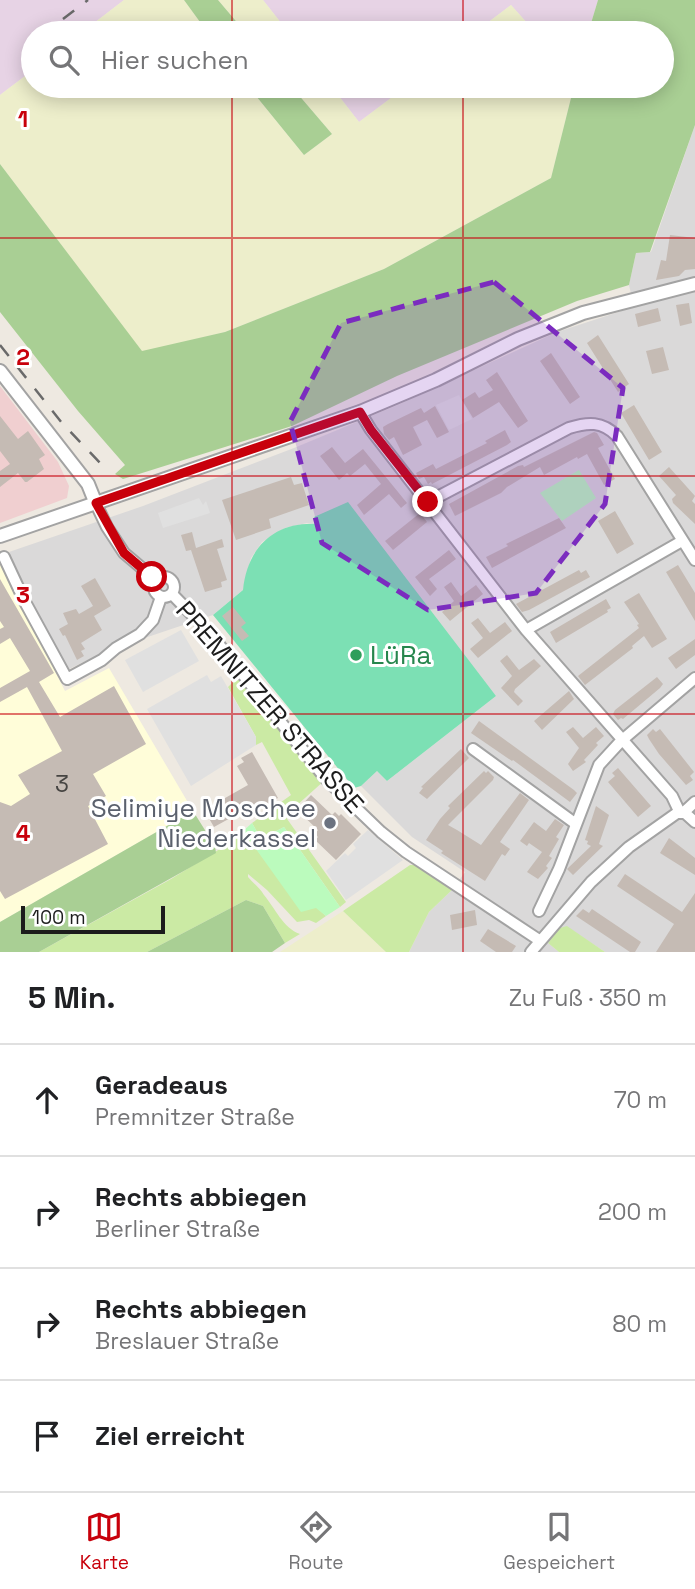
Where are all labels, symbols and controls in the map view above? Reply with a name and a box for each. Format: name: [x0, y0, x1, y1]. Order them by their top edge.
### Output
search box: [21, 21, 674, 98]
icon: search: [45, 41, 83, 79]
text: Hier suchen: [101, 43, 249, 77]
text: 1: [18, 104, 28, 134]
text: 2: [16, 342, 30, 372]
route end: [412, 486, 443, 517]
route start: [136, 561, 167, 592]
text: 3: [16, 580, 30, 610]
street label: PREMNITZER STRASSE: [168, 594, 372, 820]
place label: LüRa: [370, 638, 431, 672]
marker: LüRa: [348, 647, 364, 663]
house number: 3: [55, 769, 69, 799]
place label: Selimiye Moschee Niederkassel: [91, 791, 316, 855]
marker: Selimiye Moschee Niederkassel: [322, 815, 338, 831]
text: 4: [16, 818, 31, 848]
scale bar: [21, 903, 164, 935]
text: 100 m: [32, 905, 86, 930]
text: 5 Min.: [28, 978, 115, 1017]
text: Zu Fuß · 350 m: [509, 983, 667, 1013]
text: Geradeaus: [95, 1068, 228, 1102]
icon: ahead: [28, 1081, 66, 1119]
text: 70 m: [614, 1085, 667, 1115]
text: Premnitzer Straße: [95, 1102, 295, 1132]
text: Rechts abbiegen: [95, 1180, 307, 1214]
icon: right: [28, 1193, 66, 1231]
text: 200 m: [598, 1197, 667, 1227]
text: Berliner Straße: [95, 1214, 260, 1244]
text: Rechts abbiegen: [95, 1292, 307, 1326]
icon: right: [28, 1305, 66, 1343]
text: 80 m: [612, 1309, 667, 1339]
text: Breslauer Straße: [95, 1326, 279, 1356]
icon: arrive: [28, 1417, 66, 1455]
text: Ziel erreicht: [95, 1419, 245, 1453]
tab: Karte: [80, 1508, 129, 1575]
tab: Route: [289, 1508, 344, 1575]
tab: Gespeichert: [503, 1508, 615, 1575]

